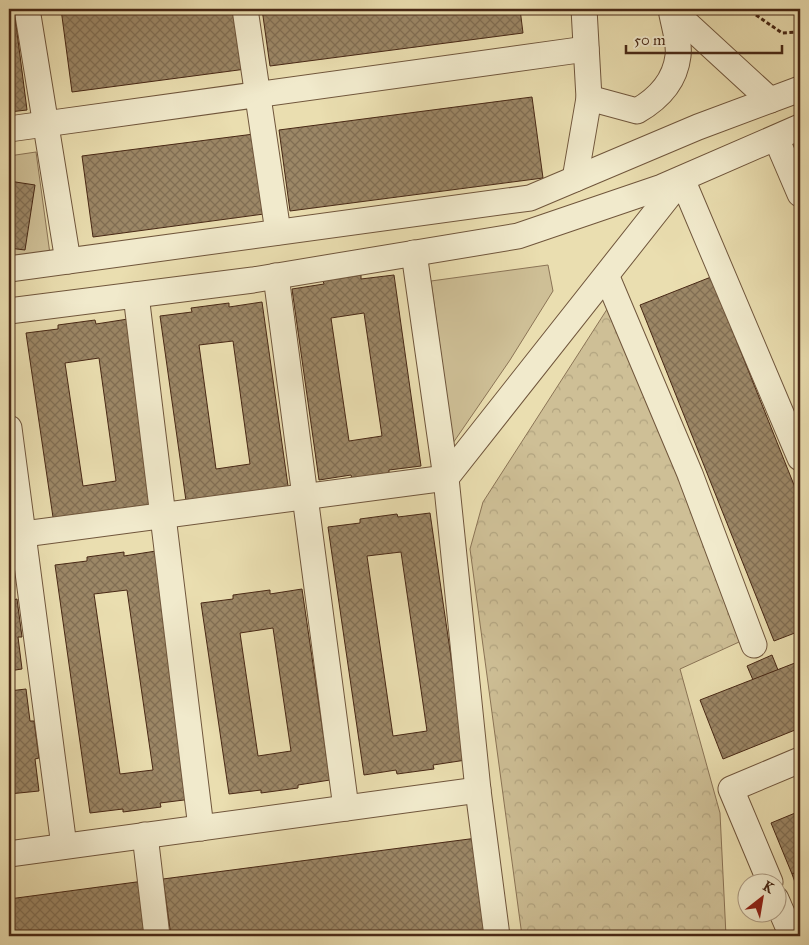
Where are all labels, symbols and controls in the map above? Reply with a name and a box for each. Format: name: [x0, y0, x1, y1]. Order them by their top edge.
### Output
scale bar: [626, 22, 783, 54]
text: 50 m: [634, 31, 666, 49]
north arrow: [736, 872, 786, 922]
text: K: [760, 877, 778, 898]

